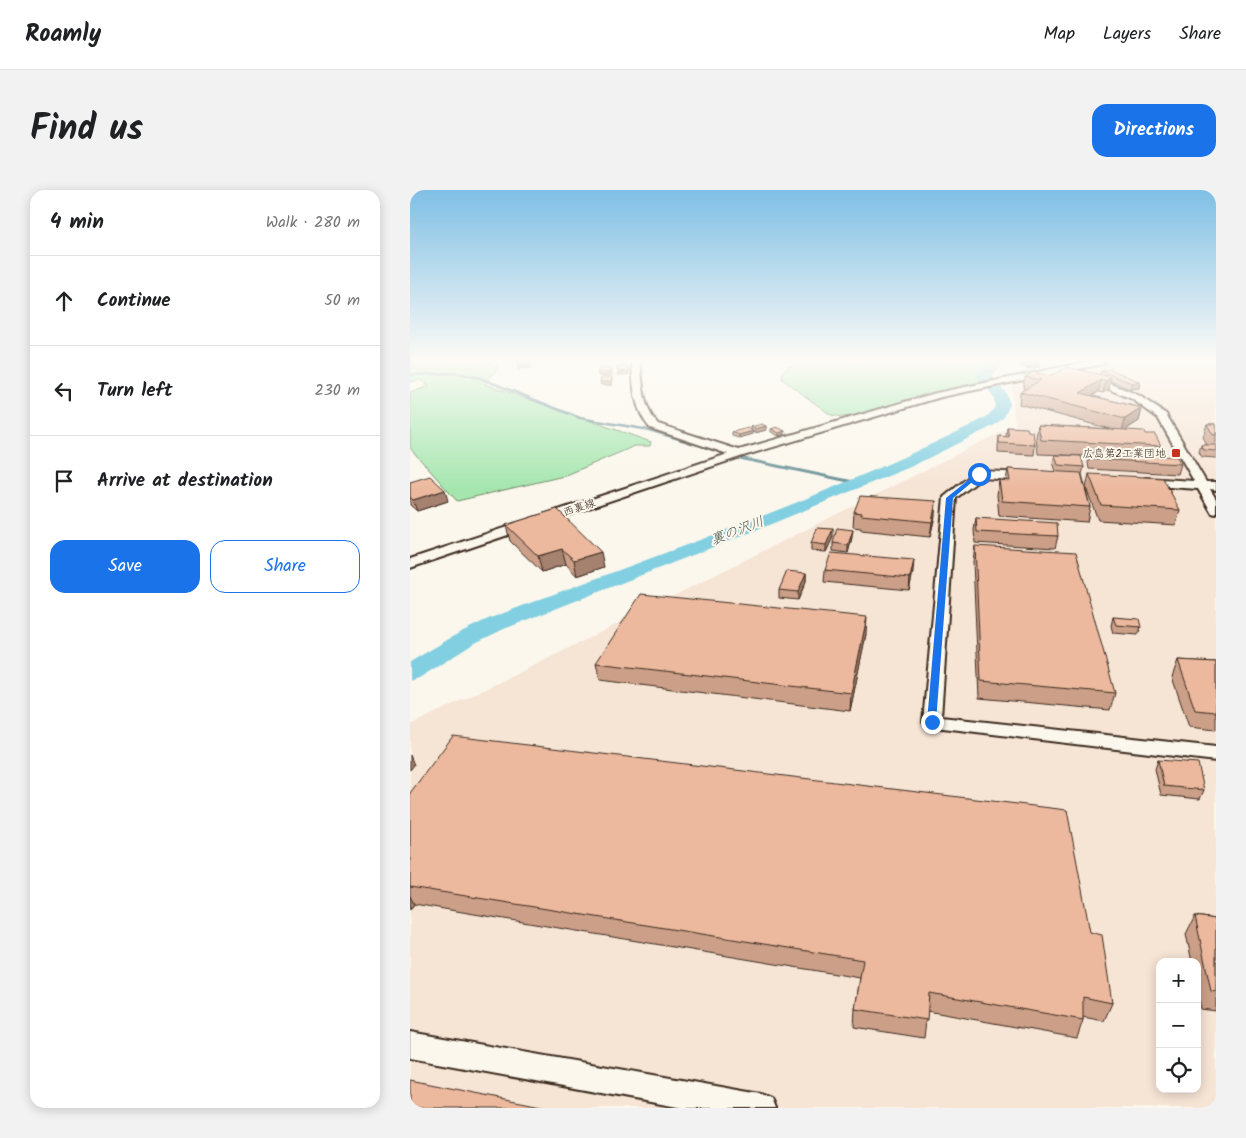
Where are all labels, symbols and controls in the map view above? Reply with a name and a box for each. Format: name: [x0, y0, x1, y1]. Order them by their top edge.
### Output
text: Roamly: [25, 15, 101, 54]
text: Map: [1044, 20, 1075, 49]
text: Layers: [1103, 20, 1151, 49]
text: Share: [1179, 20, 1221, 49]
text: Find us: [30, 102, 143, 158]
button: Directions: [1092, 104, 1216, 157]
text: 4 min: [50, 206, 104, 239]
text: Walk · 280 m: [266, 210, 360, 235]
text: Continue: [97, 286, 170, 316]
icon: ahead: [50, 287, 78, 315]
text: 50 m: [324, 288, 360, 313]
text: Turn left: [97, 376, 172, 406]
icon: left: [50, 377, 78, 405]
text: 230 m: [314, 378, 360, 403]
place label: 広島第2工業団地: [1083, 445, 1166, 463]
marker: 広島第2工業団地: [1170, 447, 1182, 459]
route start: [968, 463, 991, 486]
text: Arrive at destination: [97, 466, 273, 496]
icon: arrive: [50, 467, 78, 495]
street label: 西裏線: [561, 494, 598, 522]
water label: 裏の沢川: [707, 511, 767, 551]
button: Save: [50, 540, 200, 593]
button: Share: [210, 540, 360, 593]
route end: [921, 711, 944, 734]
map controls: [1156, 958, 1201, 1093]
button: +: [1156, 958, 1201, 1003]
button: −: [1156, 1003, 1201, 1048]
button: locate: [1156, 1048, 1201, 1093]

